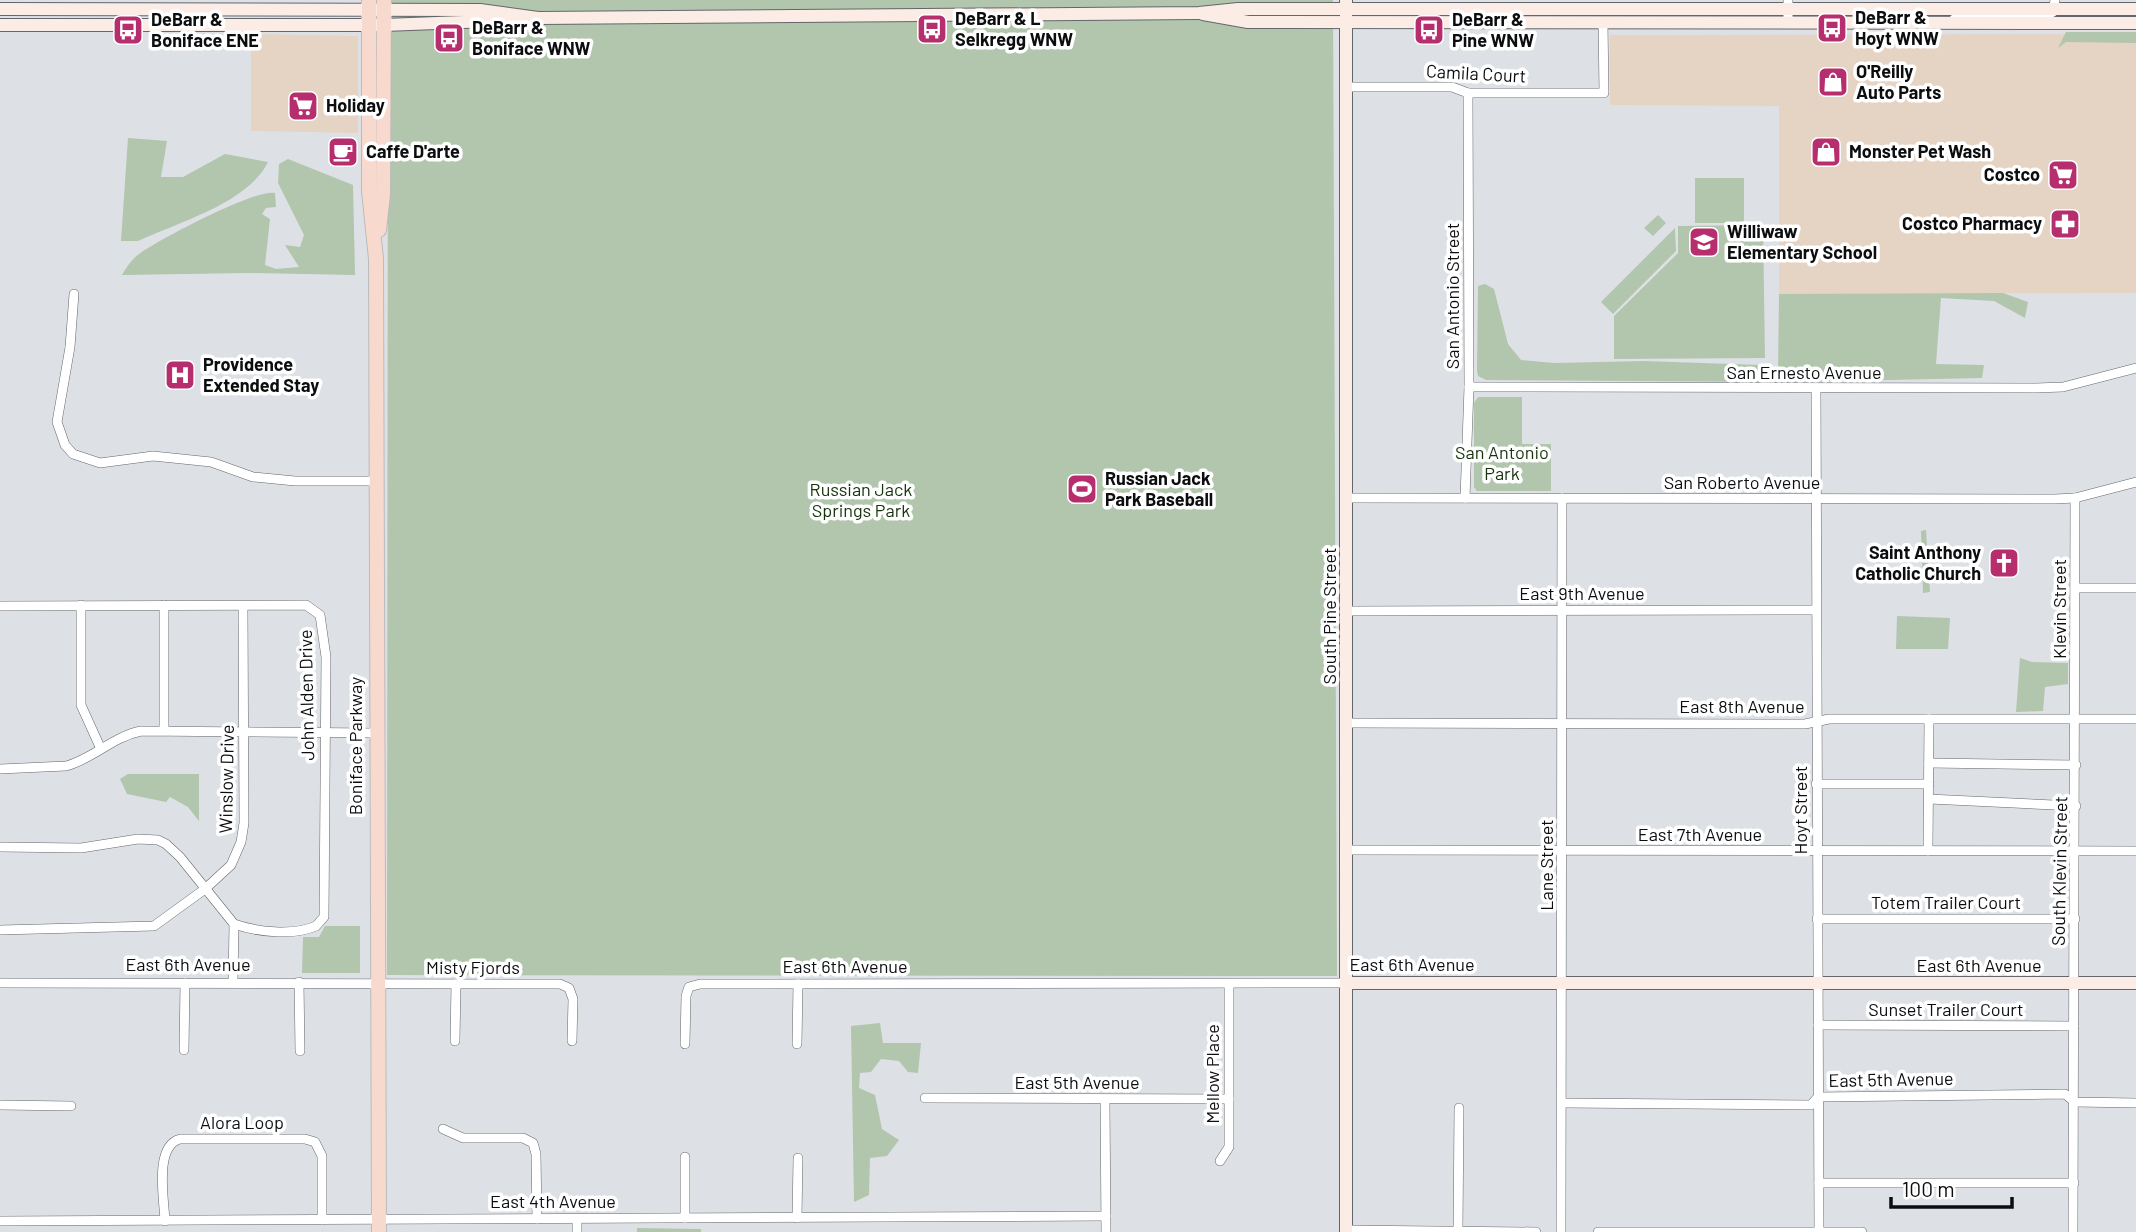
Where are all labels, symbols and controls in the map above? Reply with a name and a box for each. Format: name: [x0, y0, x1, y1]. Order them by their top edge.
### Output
place label: DeBarr & Hoyt WNW: [1855, 6, 1939, 49]
place label: DeBarr & L Selkregg WNW: [955, 7, 1073, 50]
place label: DeBarr & Boniface ENE: [151, 8, 259, 51]
place label: DeBarr & Pine WNW: [1452, 8, 1534, 51]
bus stop icon: DeBarr & Hoyt WNW: [1815, 11, 1849, 45]
bus stop icon: DeBarr & L Selkregg WNW: [915, 12, 949, 46]
bus stop icon: DeBarr & Boniface ENE: [111, 13, 145, 47]
bus stop icon: DeBarr & Pine WNW: [1412, 13, 1446, 47]
place label: DeBarr & Boniface WNW: [472, 16, 591, 59]
bus stop icon: DeBarr & Boniface WNW: [432, 21, 466, 55]
street label: Camila Court: [1425, 59, 1527, 87]
place label: O'Reilly Auto Parts: [1856, 60, 1941, 103]
shop icon: O'Reilly Auto Parts: [1816, 65, 1850, 99]
supermarket icon: Holiday: [286, 89, 320, 123]
place label: Holiday: [326, 94, 385, 116]
cafe icon: Caffe D'arte: [326, 135, 360, 169]
shop icon: Monster Pet Wash: [1809, 135, 1843, 169]
place label: Caffe D'arte: [366, 140, 460, 162]
place label: Monster Pet Wash: [1849, 140, 1991, 162]
supermarket icon: Costco: [2046, 158, 2080, 192]
place label: Costco: [1984, 163, 2040, 185]
pharmacy icon: Costco Pharmacy: [2048, 207, 2082, 241]
place label: Costco Pharmacy: [1902, 212, 2042, 234]
place label: Williwaw Elementary School: [1727, 220, 1877, 263]
street label: San Antonio Street: [1441, 223, 1463, 369]
school or university icon: Williwaw Elementary School: [1687, 225, 1721, 259]
place label: Providence Extended Stay: [203, 353, 319, 396]
hospital icon: Providence Extended Stay: [163, 358, 197, 392]
street label: San Ernesto Avenue: [1727, 361, 1881, 383]
park label: San Antonio Park: [1455, 441, 1549, 484]
place label: Russian Jack Park Baseball: [1105, 467, 1213, 510]
street label: San Roberto Avenue: [1664, 471, 1820, 493]
sports icon: Russian Jack Park Baseball: [1065, 472, 1099, 506]
park label: Russian Jack Springs Park: [810, 478, 912, 521]
place label: Saint Anthony Catholic Church: [1855, 541, 1981, 584]
church icon: Saint Anthony Catholic Church: [1987, 546, 2021, 580]
street label: South Pine Street: [1318, 548, 1340, 684]
street label: Klevin Street: [2048, 559, 2070, 659]
street label: East 9th Avenue: [1519, 582, 1645, 604]
street label: John Alden Drive: [294, 629, 318, 761]
street label: Boniface Parkway: [344, 677, 366, 815]
street label: East 8th Avenue: [1679, 695, 1805, 717]
street label: Winslow Drive: [214, 724, 238, 834]
street label: Hoyt Street: [1789, 766, 1811, 854]
street label: South Klevin Street: [2047, 796, 2071, 946]
street label: Lane Street: [1535, 819, 1557, 911]
street label: East 7th Avenue: [1638, 823, 1762, 845]
street label: Totem Trailer Court: [1871, 891, 2021, 913]
street label: East 6th Avenue: [125, 953, 251, 975]
street label: East 6th Avenue: [1349, 953, 1475, 975]
street label: East 6th Avenue: [1916, 954, 2042, 976]
street label: East 6th Avenue: [782, 955, 908, 977]
street label: Misty Fjords: [426, 956, 520, 978]
street label: Sunset Trailer Court: [1868, 998, 2024, 1020]
street label: Mellow Place: [1201, 1024, 1223, 1124]
street label: East 5th Avenue: [1828, 1067, 1954, 1091]
street label: East 5th Avenue: [1014, 1071, 1140, 1093]
street label: Alora Loop: [200, 1111, 284, 1133]
scale bar: [1891, 1166, 2012, 1210]
text: 100 m: [1902, 1176, 1955, 1201]
street label: East 4th Avenue: [490, 1190, 616, 1212]

